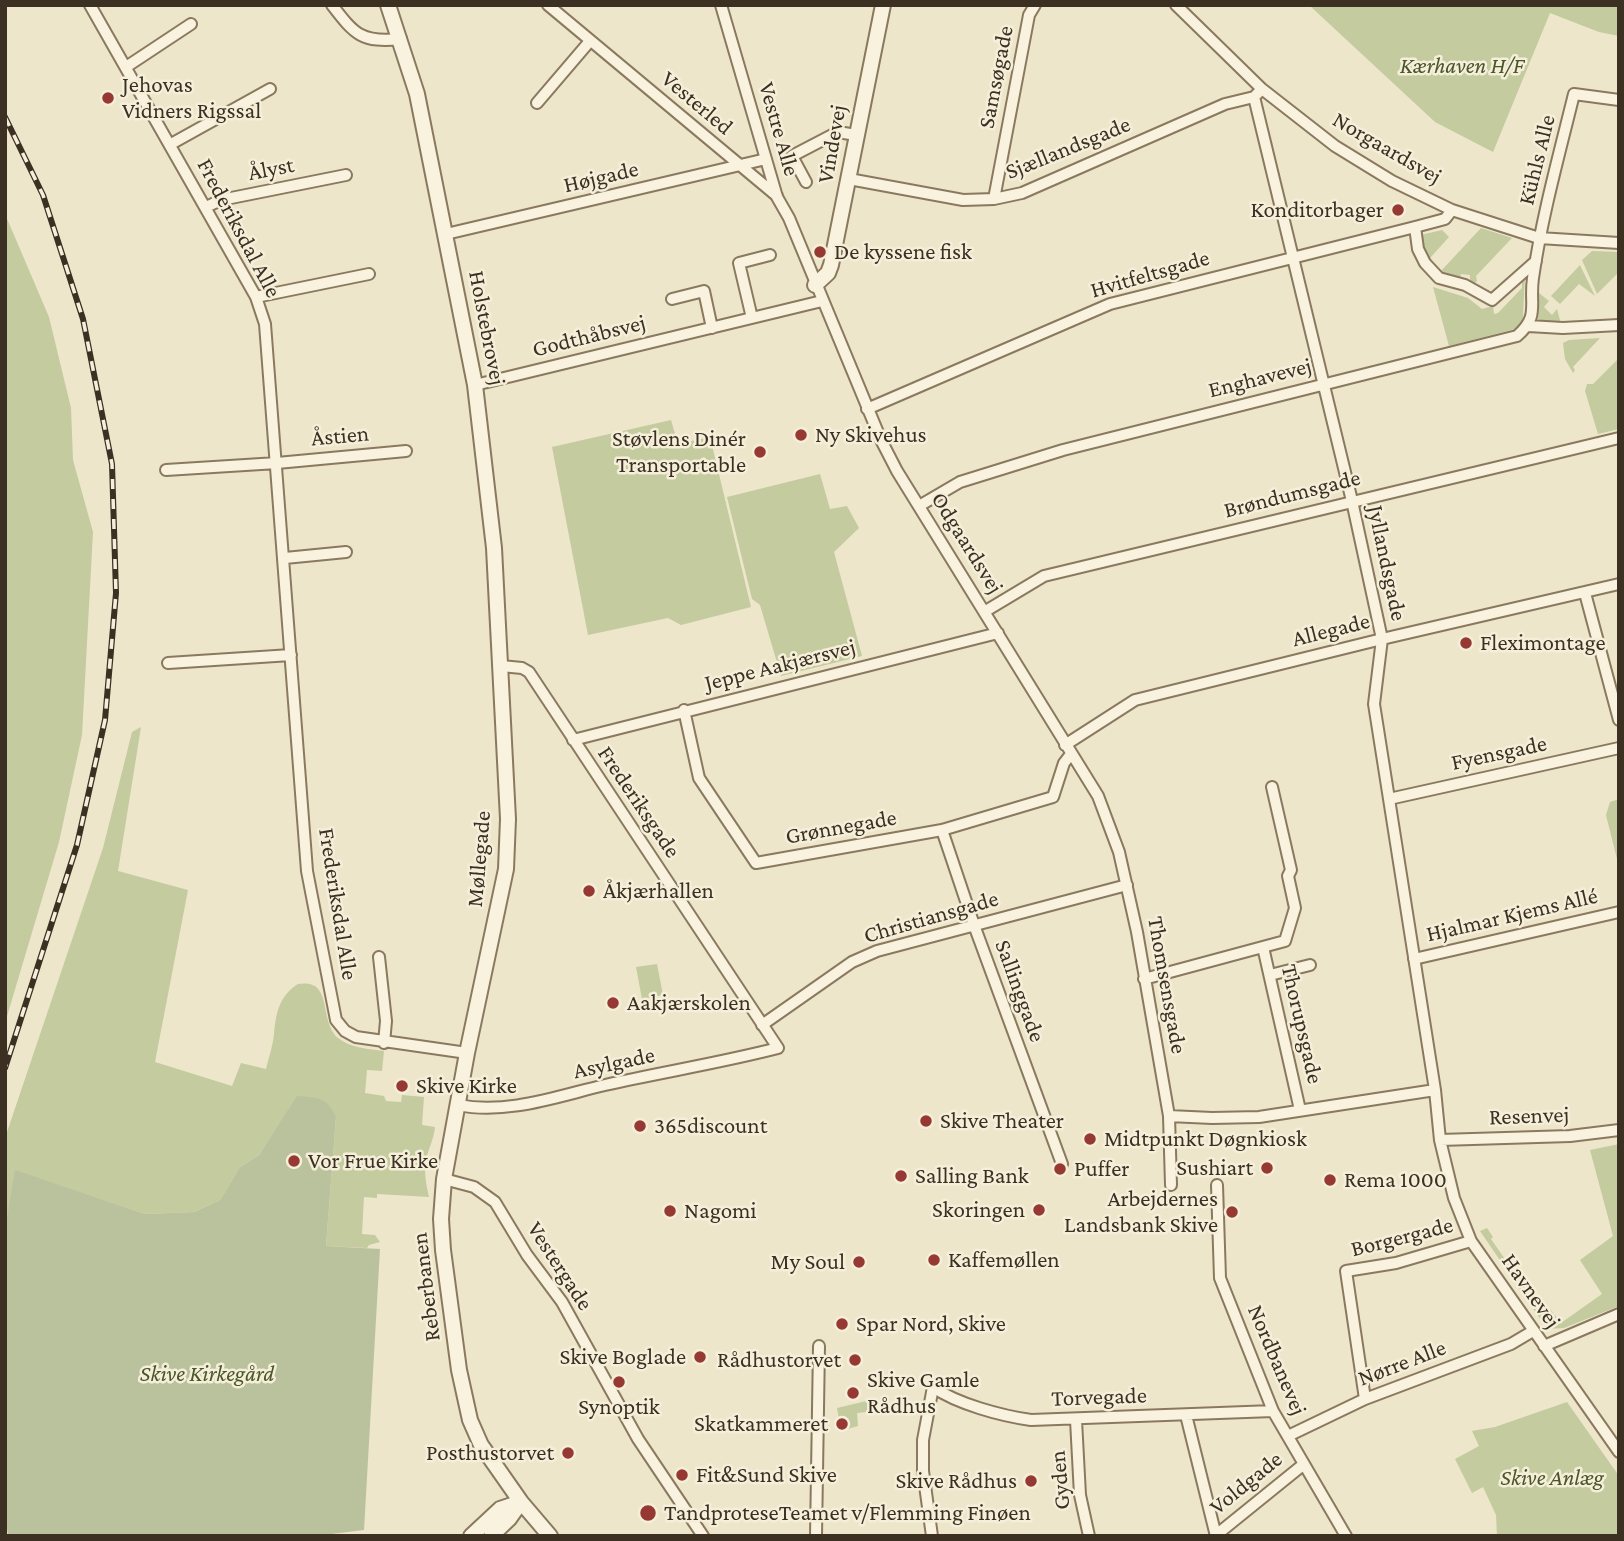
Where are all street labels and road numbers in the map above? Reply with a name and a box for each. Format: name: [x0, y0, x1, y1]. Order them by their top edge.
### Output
street label: Samsøgade: [973, 23, 1019, 131]
street label: Vesterled: [656, 65, 738, 141]
street label: Vestre Alle: [752, 79, 806, 179]
street label: Vindevej: [812, 102, 852, 186]
street label: Norgaardsvej: [1328, 106, 1446, 190]
street label: Sjællandsgade: [1002, 110, 1134, 186]
street label: Kühls Alle: [1512, 112, 1562, 208]
street label: Ålyst: [246, 151, 296, 187]
street label: Frederiksdal Alle: [191, 154, 287, 302]
street label: Højgade: [561, 155, 641, 199]
street label: Hvitfeltsgade: [1087, 244, 1213, 304]
street label: Holstebrovej: [462, 268, 512, 388]
street label: Godthåbsvej: [530, 309, 648, 363]
street label: Enghavevej: [1205, 352, 1315, 404]
street label: Åstien: [310, 420, 370, 452]
street label: Brøndumsgade: [1221, 464, 1363, 524]
street label: Odgaardsvej: [925, 487, 1009, 599]
street label: Jyllandsgade: [1361, 503, 1413, 623]
street label: Allegade: [1289, 607, 1373, 653]
street label: Jeppe Aakjærsvej: [702, 633, 858, 697]
street label: Fyensgade: [1449, 729, 1549, 777]
street label: Frederiksgade: [591, 741, 687, 863]
street label: Grønnegade: [783, 804, 899, 850]
street label: Møllegade: [461, 810, 497, 908]
street label: Frederiksdal Alle: [312, 826, 364, 982]
street label: Hjalmar Kjems Allé: [1424, 882, 1600, 948]
street label: Christiansgade: [861, 885, 1001, 949]
street label: Thomsensgade: [1141, 914, 1193, 1056]
street label: Sallinggade: [989, 936, 1051, 1046]
street label: Thorupsgade: [1275, 962, 1329, 1086]
street label: Asylgade: [571, 1041, 657, 1085]
street label: Resenvej: [1488, 1101, 1570, 1131]
street label: Borgergade: [1348, 1211, 1456, 1263]
street label: Vestergade: [521, 1216, 599, 1316]
street label: Reberbanen: [406, 1231, 446, 1343]
street label: Havnevej: [1495, 1248, 1567, 1334]
street label: Nordbanevej: [1241, 1301, 1313, 1419]
street label: Nørre Alle: [1354, 1334, 1450, 1392]
street label: Torvegade: [1051, 1382, 1147, 1412]
street label: Voldgade: [1204, 1445, 1288, 1521]
street label: Gyden: [1044, 1449, 1076, 1511]

